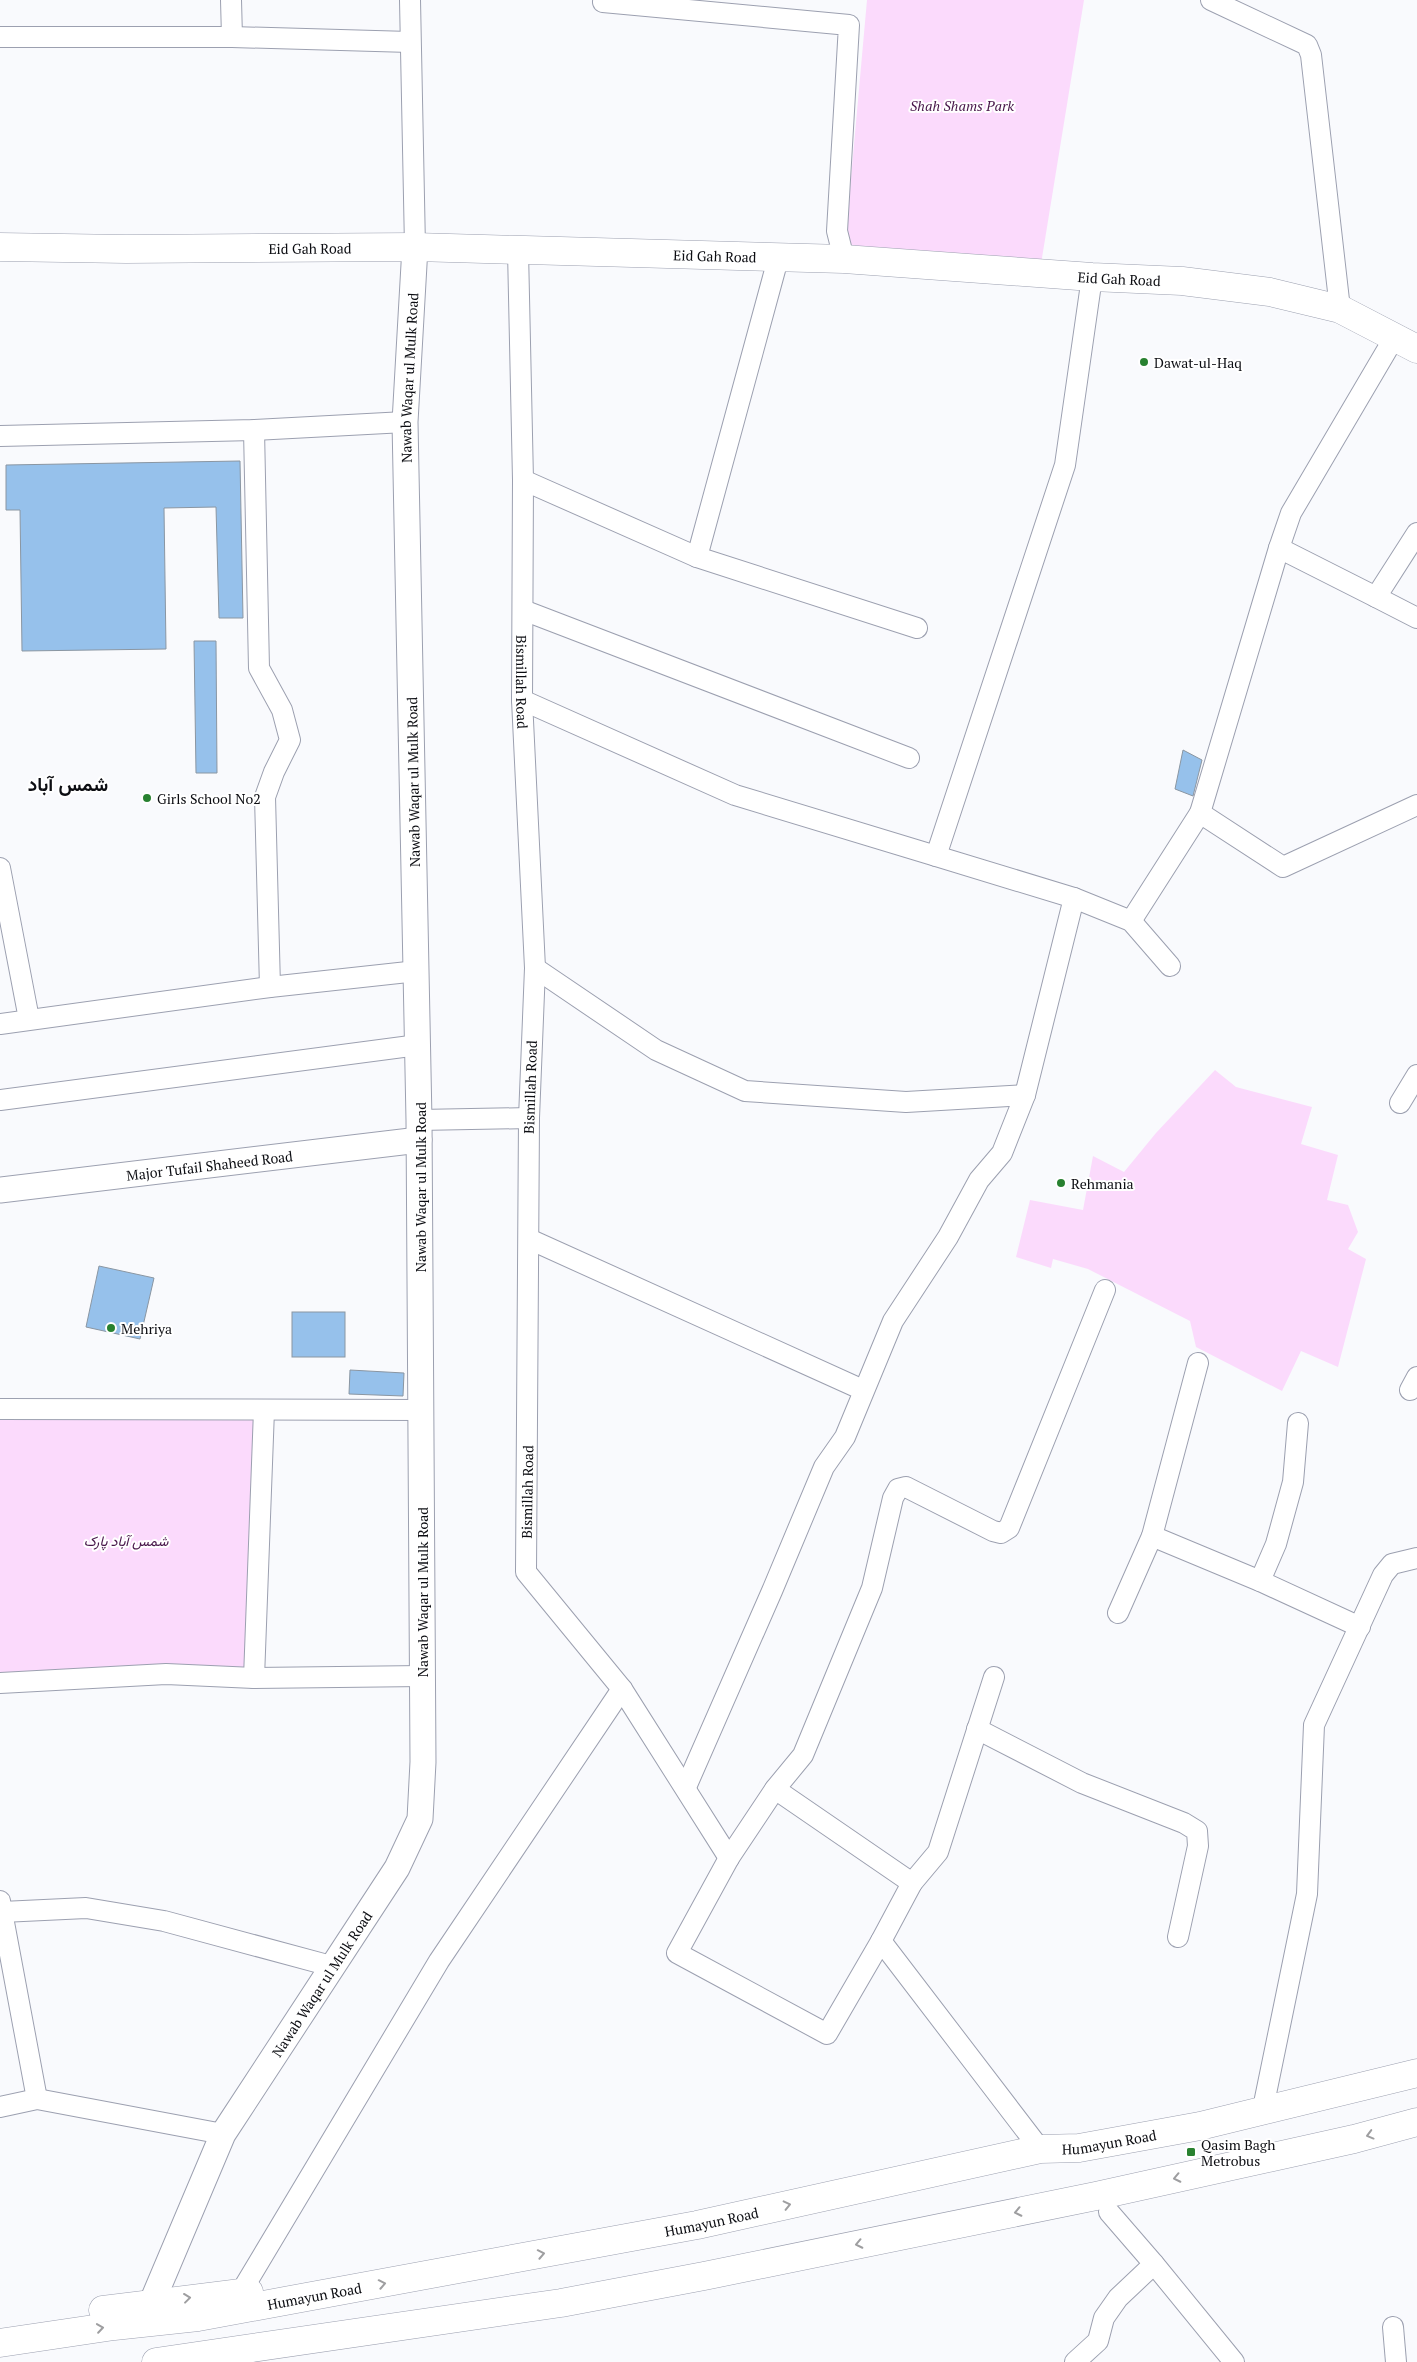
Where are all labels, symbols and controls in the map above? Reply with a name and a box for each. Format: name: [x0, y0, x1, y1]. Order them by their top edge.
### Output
park label: Shah Shams Park: [910, 96, 1014, 115]
street label: Eid Gah Road: [268, 238, 352, 258]
street label: Eid Gah Road: [673, 245, 757, 266]
street label: Eid Gah Road: [1077, 266, 1161, 290]
street label: Nawab Waqar ul Mulk Road: [395, 292, 422, 463]
place label: Dawat-ul-Haq: [1154, 353, 1242, 372]
marker: Dawat-ul-Haq: [1138, 356, 1150, 368]
street label: Bismillah Road: [512, 635, 533, 729]
street label: Nawab Waqar ul Mulk Road: [402, 696, 424, 867]
district label: شمس آباد: [28, 771, 108, 796]
place label: Girls School No2: [157, 789, 261, 808]
marker: Girls School No2: [141, 792, 153, 804]
street label: Bismillah Road: [519, 1040, 541, 1134]
street label: Nawab Waqar ul Mulk Road: [411, 1102, 430, 1272]
street label: Major Tufail Shaheed Road: [125, 1146, 294, 1184]
place label: Rehmania: [1071, 1174, 1134, 1193]
marker: Rehmania: [1055, 1177, 1067, 1189]
place label: Mehriya: [121, 1319, 172, 1338]
marker: Mehriya: [105, 1322, 117, 1334]
street label: Bismillah Road: [517, 1445, 537, 1539]
street label: Nawab Waqar ul Mulk Road: [413, 1507, 432, 1677]
park label: شمس آباد پارک: [84, 1531, 169, 1551]
street label: Nawab Waqar ul Mulk Road: [267, 1907, 376, 2060]
street label: Humayun Road: [1062, 2125, 1158, 2158]
one-way arrow: [1366, 2129, 1374, 2139]
place label: Qasim Bagh Metrobus: [1201, 2135, 1275, 2170]
marker: Qasim Bagh Metrobus: [1185, 2146, 1197, 2158]
one-way arrow: [1173, 2172, 1182, 2183]
one-way arrow: [782, 2201, 791, 2211]
street label: Humayun Road: [663, 2202, 760, 2240]
one-way arrow: [1014, 2206, 1023, 2216]
one-way arrow: [855, 2238, 863, 2249]
one-way arrow: [537, 2250, 546, 2260]
street label: Humayun Road: [266, 2278, 363, 2314]
one-way arrow: [377, 2279, 386, 2290]
one-way arrow: [183, 2293, 191, 2304]
one-way arrow: [96, 2324, 105, 2334]

